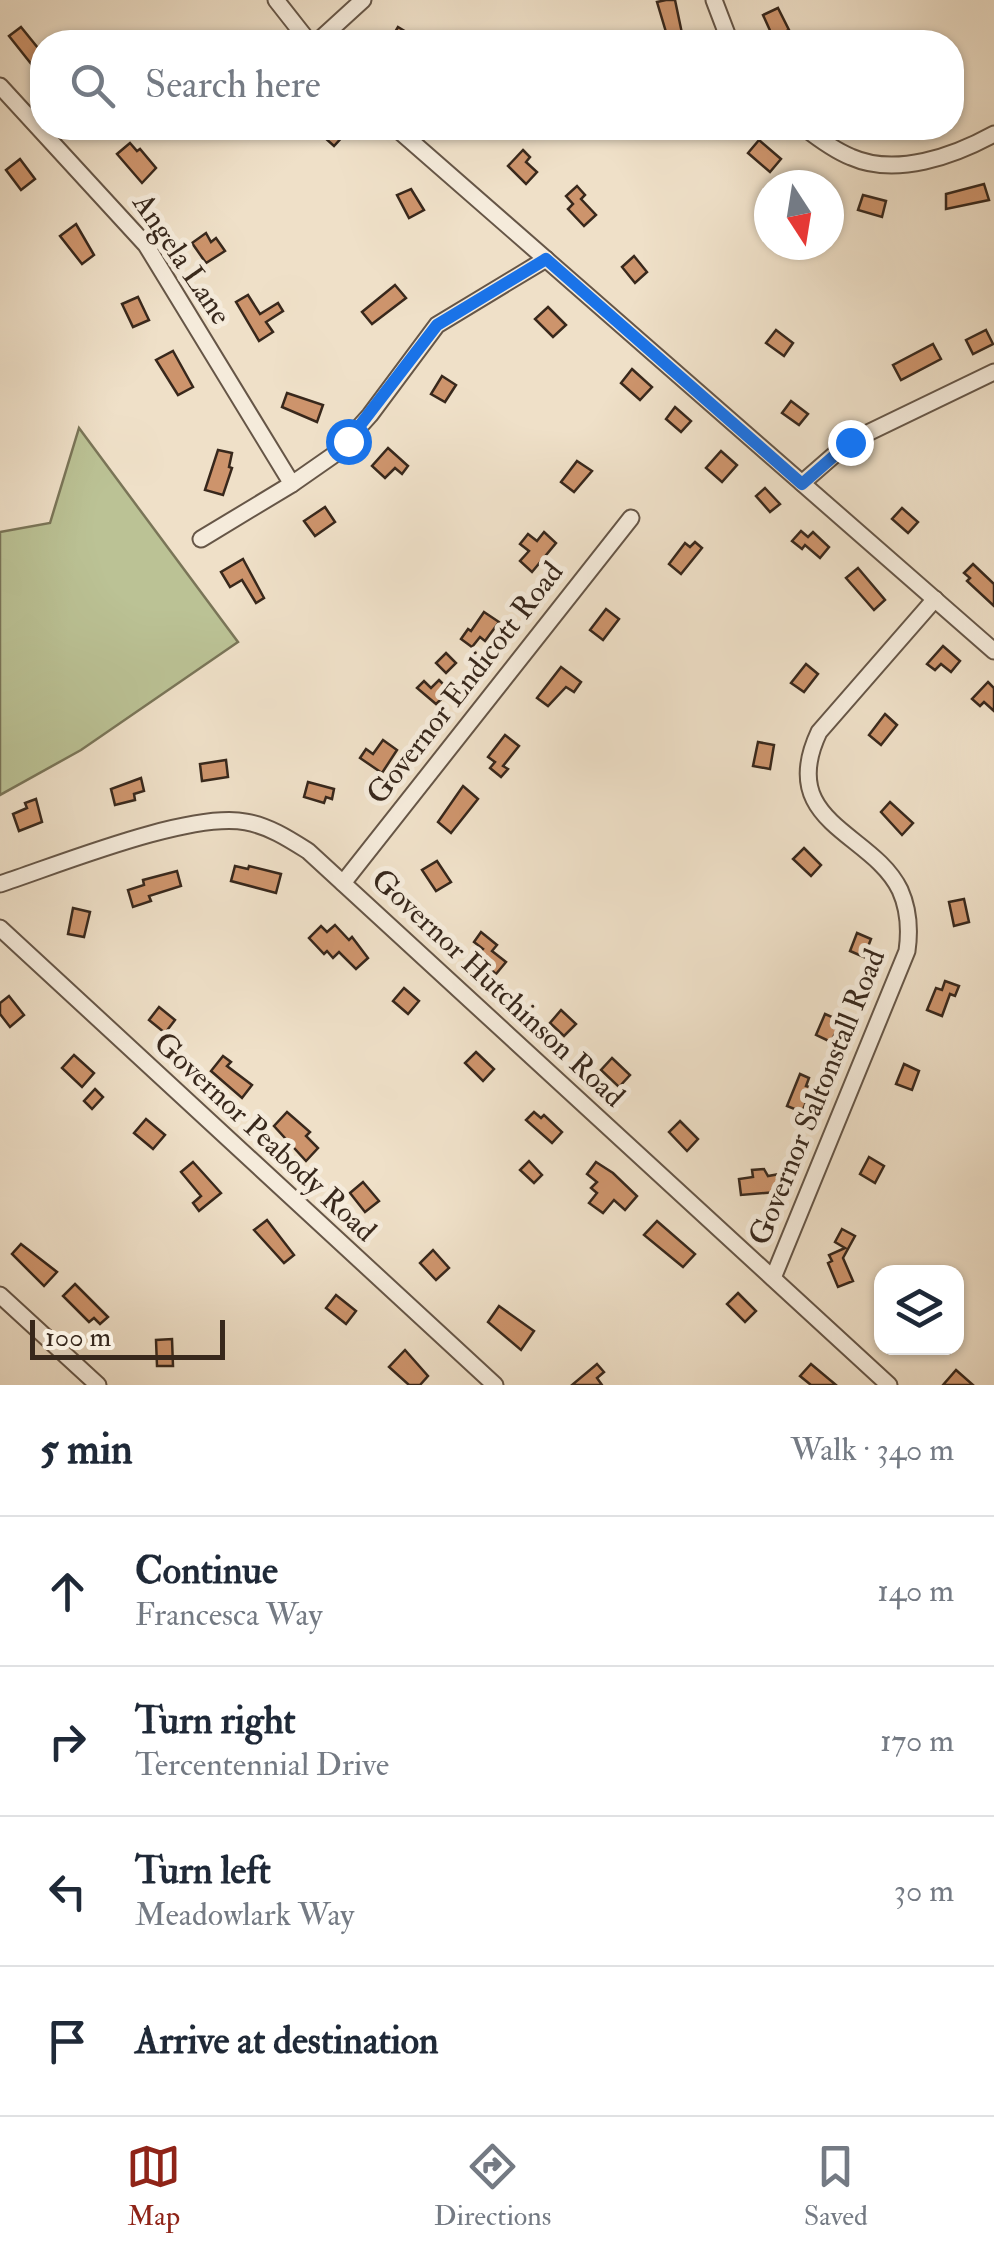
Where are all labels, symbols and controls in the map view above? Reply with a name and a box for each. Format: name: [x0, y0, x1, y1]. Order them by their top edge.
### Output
search box: [30, 30, 964, 140]
icon: search: [65, 58, 120, 113]
text: Search here: [145, 61, 321, 109]
north arrow: [754, 170, 844, 260]
street label: Angela Lane: [124, 186, 239, 332]
route start: [326, 419, 372, 465]
route end: [828, 420, 874, 466]
street label: Governor Endicott Road: [359, 554, 571, 812]
street label: Governor Hutchinson Road: [364, 861, 633, 1115]
street label: Governor Saltonstall Road: [741, 943, 893, 1250]
street label: Governor Peabody Road: [146, 1024, 384, 1250]
map controls: [874, 1265, 964, 1355]
button: layers: [874, 1265, 964, 1355]
scale bar: [30, 1315, 225, 1360]
text: 100 m: [45, 1320, 111, 1355]
text: 5 min: [40, 1424, 133, 1476]
text: Walk · 340 m: [790, 1430, 954, 1470]
text: Continue: [135, 1547, 278, 1595]
icon: ahead: [40, 1564, 95, 1619]
text: 140 m: [877, 1571, 954, 1611]
text: Francesca Way: [135, 1595, 322, 1635]
text: Turn right: [135, 1697, 296, 1745]
icon: right: [40, 1714, 95, 1769]
text: 170 m: [880, 1721, 954, 1761]
text: Tercentennial Drive: [135, 1745, 389, 1785]
text: Turn left: [135, 1847, 271, 1895]
icon: left: [40, 1864, 95, 1919]
text: 30 m: [894, 1871, 954, 1911]
text: Meadowlark Way: [135, 1895, 354, 1935]
icon: arrive: [40, 2014, 95, 2069]
text: Arrive at destination: [135, 2017, 439, 2065]
tab: Map: [126, 2139, 181, 2234]
tab: Directions: [434, 2139, 551, 2234]
tab: Saved: [804, 2139, 868, 2234]

